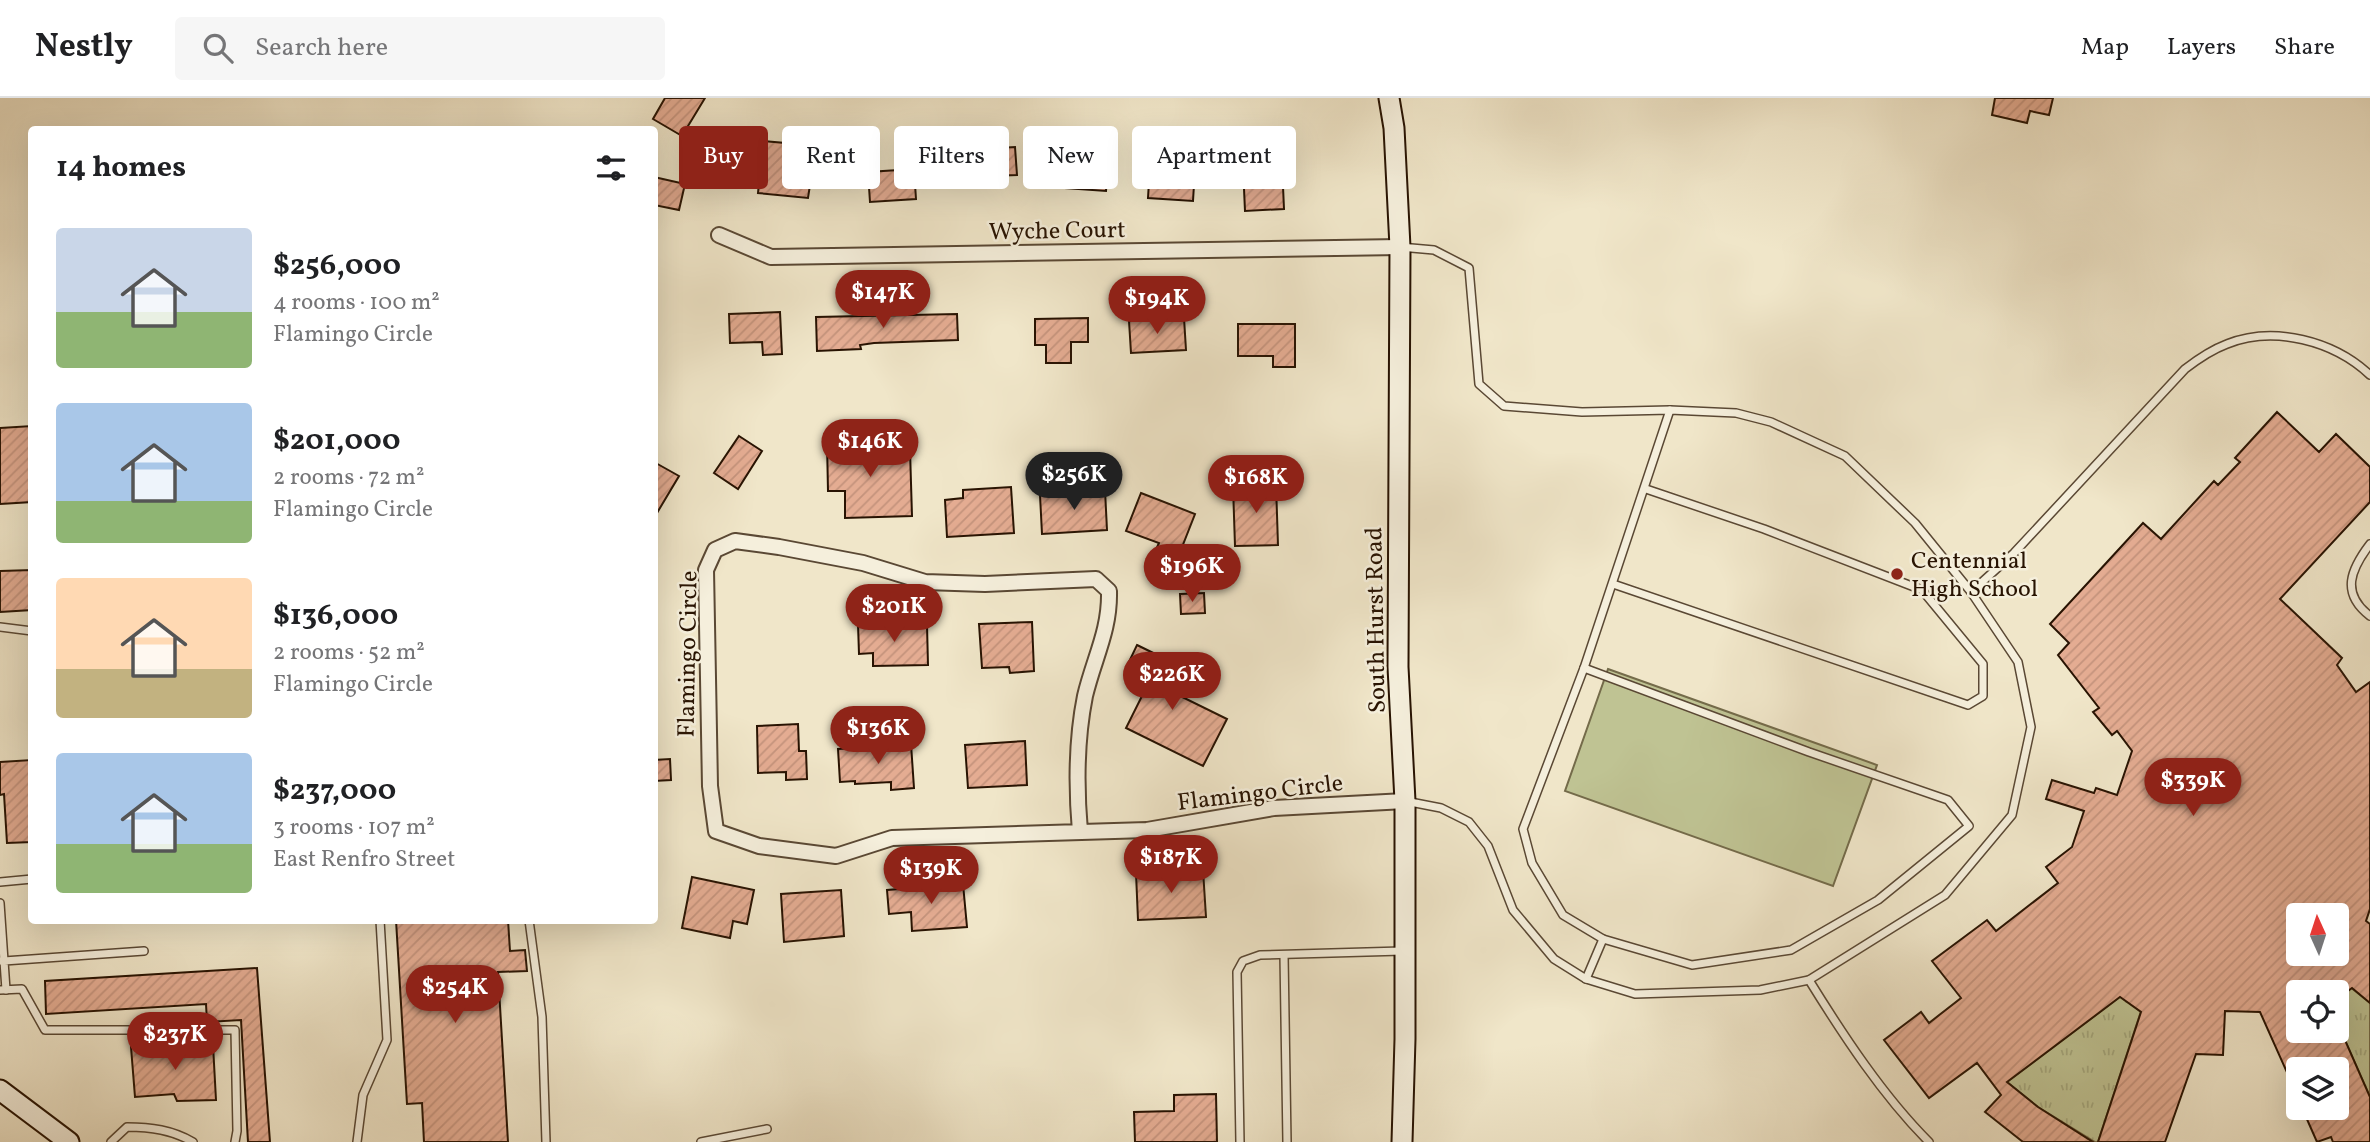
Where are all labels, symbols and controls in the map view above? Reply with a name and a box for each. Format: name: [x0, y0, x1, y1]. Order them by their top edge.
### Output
search box: [175, 17, 665, 80]
text: Nestly: [35, 25, 133, 71]
icon: search: [199, 29, 237, 67]
text: Search here: [255, 30, 388, 66]
text: Map: [2081, 31, 2129, 65]
text: Layers: [2167, 31, 2236, 65]
text: Share: [2274, 31, 2335, 65]
chip: Buy: [679, 126, 768, 189]
chip: Rent: [782, 126, 880, 189]
chip: Filters: [894, 126, 1009, 189]
chip: New: [1023, 126, 1118, 189]
chip: Apartment: [1132, 126, 1296, 189]
text: 14 homes: [56, 147, 186, 189]
icon: filters: [592, 149, 630, 187]
street label: Wyche Court: [988, 214, 1126, 250]
text: $256,000: [273, 245, 401, 287]
icon: home: [112, 256, 196, 340]
pin: $147K: [834, 271, 932, 330]
pin: $194K: [1108, 276, 1206, 336]
text: $147K: [851, 277, 915, 309]
text: $194K: [1125, 283, 1189, 315]
text: 4 rooms · 100 m²: [273, 287, 440, 319]
text: Flamingo Circle: [273, 319, 433, 351]
text: $201,000: [273, 420, 400, 462]
pin: $146K: [821, 420, 919, 479]
text: $146K: [837, 426, 903, 458]
icon: home: [112, 431, 196, 515]
pin: $256K: [1025, 452, 1123, 512]
pin: $168K: [1207, 456, 1305, 515]
text: $256K: [1041, 459, 1107, 491]
text: 2 rooms · 72 m²: [273, 462, 424, 494]
text: $168K: [1224, 462, 1288, 494]
text: Flamingo Circle: [273, 494, 433, 526]
street label: South Hurst Road: [1358, 526, 1396, 713]
pin: $196K: [1143, 545, 1241, 604]
place label: Centennial High School: [1911, 545, 2038, 607]
text: $196K: [1160, 551, 1224, 583]
marker: Centennial High School: [1889, 566, 1905, 582]
street label: Flamingo Circle: [671, 570, 707, 738]
pin: $201K: [845, 584, 943, 644]
text: $201K: [862, 591, 926, 623]
text: $136,000: [273, 595, 398, 637]
icon: home: [112, 606, 196, 690]
text: 2 rooms · 52 m²: [273, 637, 425, 669]
pin: $226K: [1123, 652, 1221, 712]
text: $226K: [1139, 659, 1205, 691]
text: Flamingo Circle: [273, 669, 433, 701]
pin: $136K: [829, 706, 927, 766]
text: $136K: [846, 713, 910, 745]
pin: $339K: [2144, 758, 2242, 818]
text: $339K: [2160, 765, 2226, 797]
street label: Flamingo Circle: [1175, 767, 1345, 821]
text: $237,000: [273, 770, 396, 812]
icon: home: [112, 781, 196, 865]
text: 3 rooms · 107 m²: [273, 812, 435, 844]
pin: $187K: [1122, 836, 1220, 895]
text: $187K: [1140, 842, 1202, 874]
text: East Renfro Street: [273, 844, 455, 876]
pin: $139K: [882, 846, 980, 906]
text: $139K: [900, 853, 962, 885]
north arrow: [2286, 903, 2348, 966]
map controls: [2286, 903, 2349, 1120]
pin: $254K: [406, 965, 504, 1025]
text: $254K: [422, 972, 488, 1004]
button: locate: [2286, 980, 2349, 1043]
pin: $237K: [126, 1012, 224, 1072]
text: $237K: [143, 1019, 207, 1051]
button: layers: [2286, 1057, 2349, 1120]

